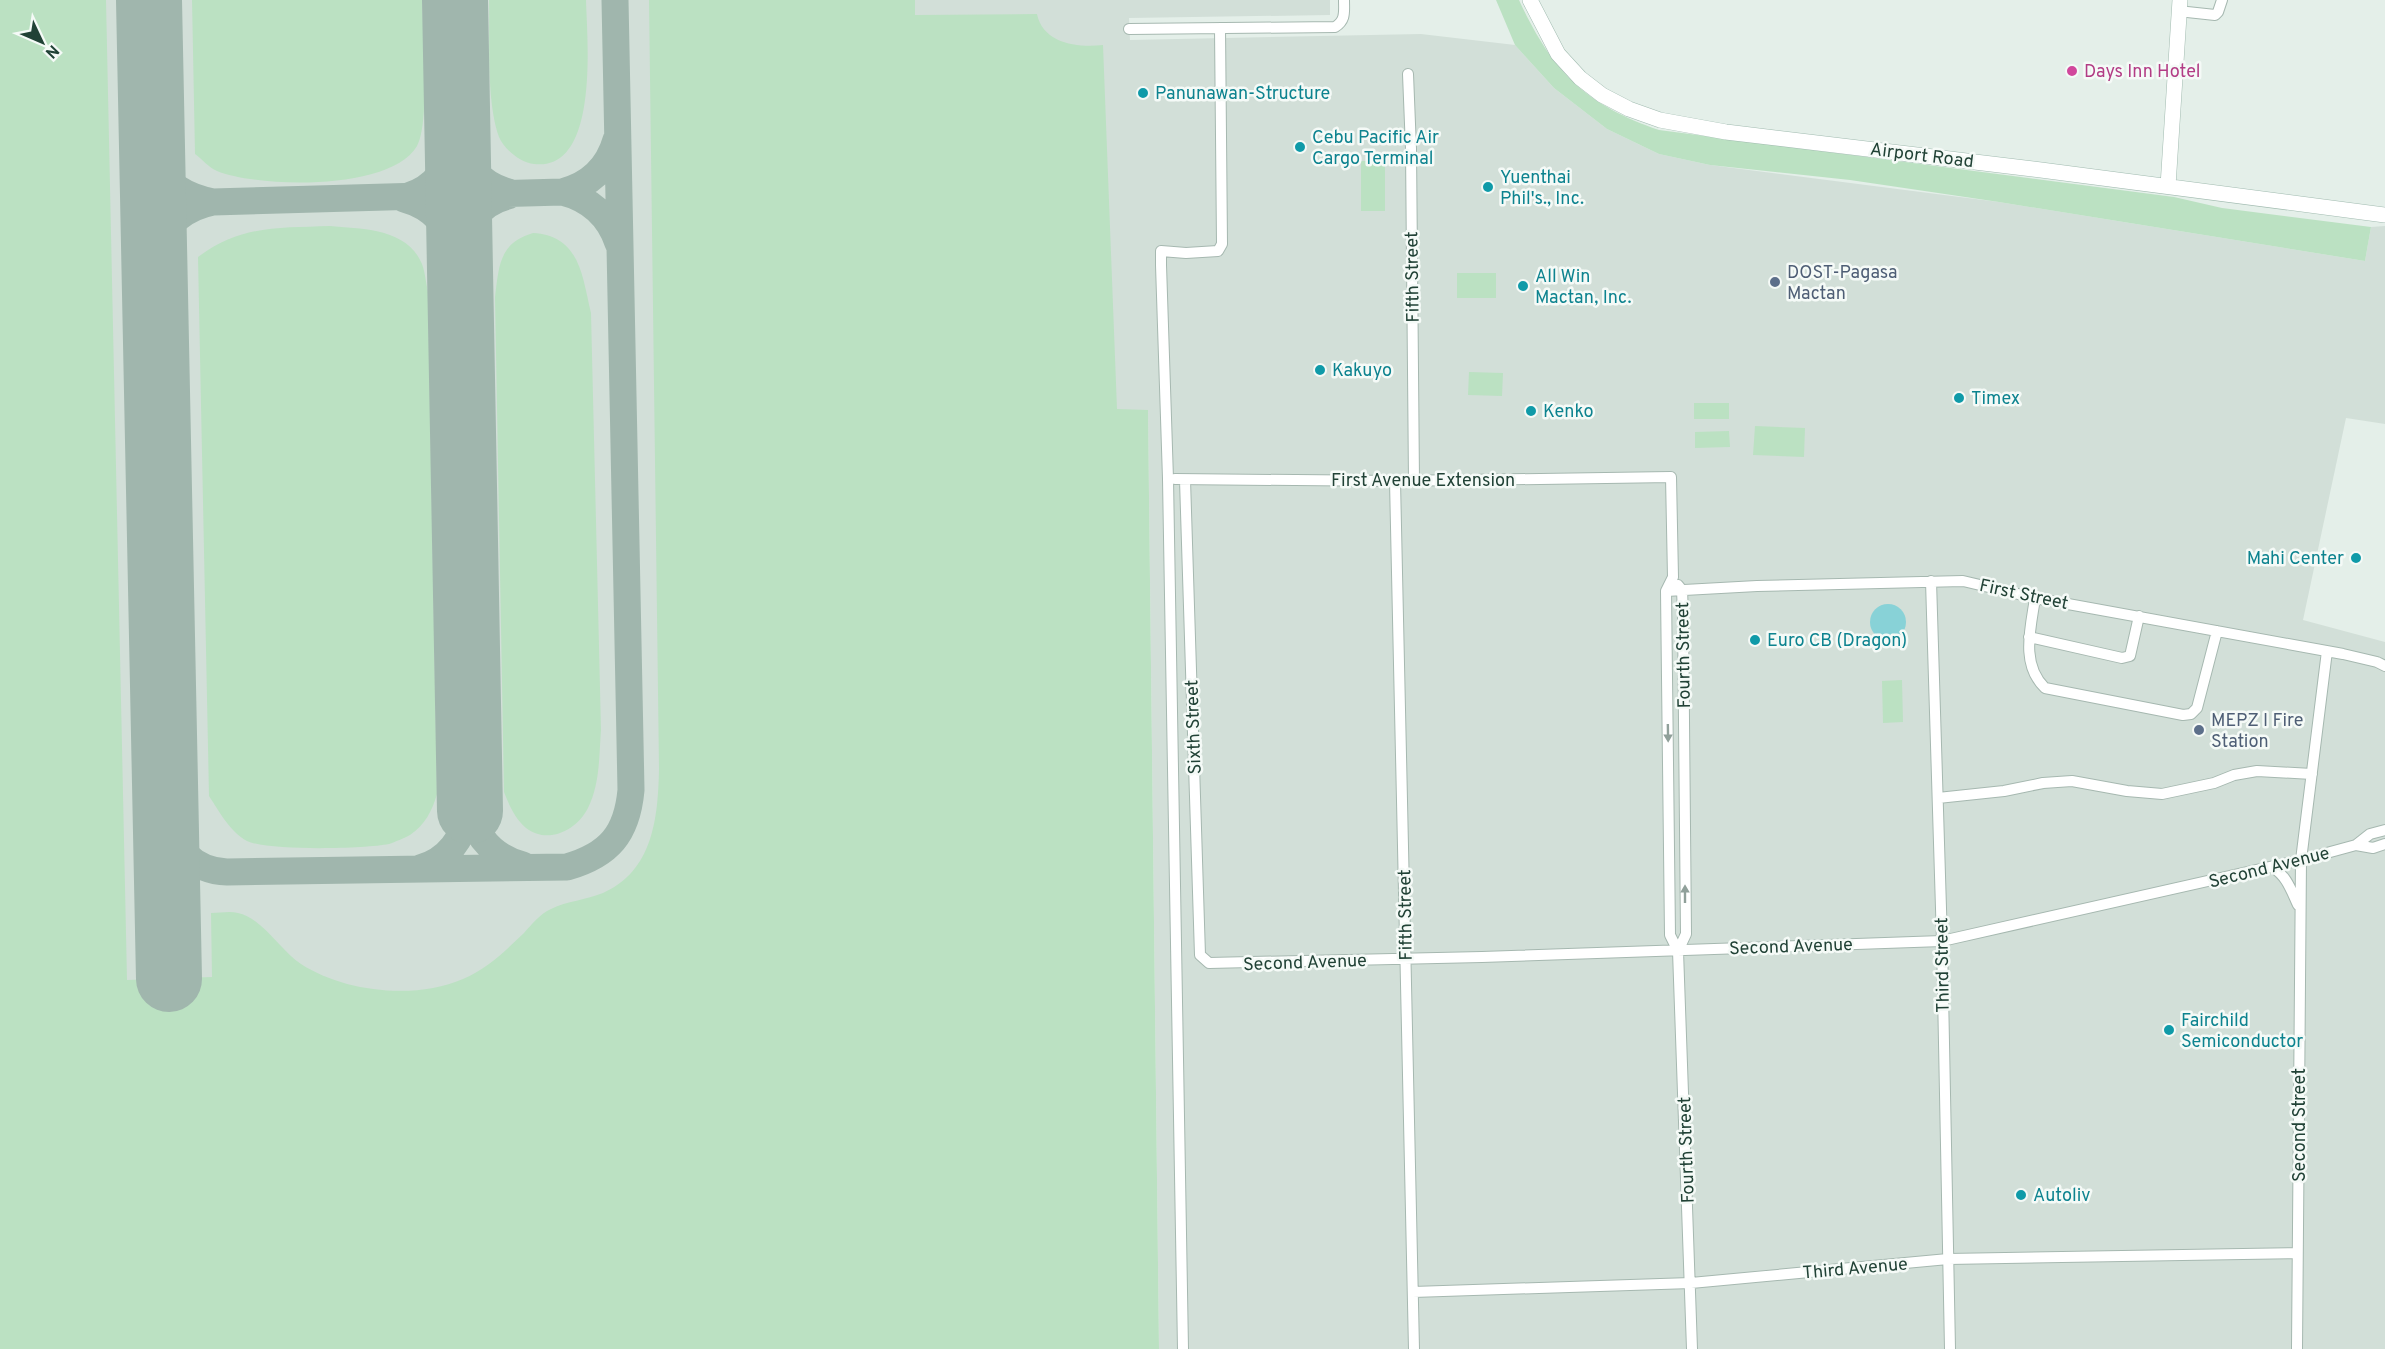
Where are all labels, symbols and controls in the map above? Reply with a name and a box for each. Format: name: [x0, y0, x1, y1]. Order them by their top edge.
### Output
north arrow: [12, 12, 72, 72]
text: N: [40, 40, 63, 62]
place label: Days Inn Hotel: [2084, 61, 2201, 84]
marker: Days Inn Hotel: [2065, 64, 2079, 78]
place label: Panunawan-Structure: [1155, 83, 1330, 106]
marker: Panunawan-Structure: [1136, 86, 1150, 100]
place label: Cebu Pacific Air Cargo Terminal: [1312, 127, 1439, 171]
street label: Airport Road: [1869, 139, 1975, 174]
marker: Cebu Pacific Air Cargo Terminal: [1293, 140, 1307, 154]
place label: Yuenthai Phil's., Inc.: [1500, 167, 1584, 211]
marker: Yuenthai Phil's., Inc.: [1481, 180, 1495, 194]
street label: Fifth Street: [1401, 231, 1426, 323]
place label: DOST-Pagasa Mactan: [1787, 262, 1898, 306]
place label: All Win Mactan, Inc.: [1535, 266, 1631, 310]
marker: DOST-Pagasa Mactan: [1768, 275, 1782, 289]
marker: All Win Mactan, Inc.: [1516, 279, 1530, 293]
place label: Kakuyo: [1332, 360, 1392, 383]
marker: Kakuyo: [1313, 363, 1327, 377]
place label: Timex: [1971, 388, 2020, 411]
marker: Timex: [1952, 391, 1966, 405]
place label: Kenko: [1543, 401, 1594, 424]
marker: Kenko: [1524, 404, 1538, 418]
street label: First Avenue Extension: [1331, 470, 1515, 493]
place label: Mahi Center: [2247, 548, 2344, 571]
marker: Mahi Center: [2349, 551, 2363, 565]
street label: First Street: [1977, 575, 2070, 616]
street label: Fourth Street: [1672, 601, 1697, 708]
place label: Euro CB (Dragon): [1767, 630, 1907, 653]
marker: Euro CB (Dragon): [1748, 633, 1762, 647]
street label: Sixth Street: [1181, 679, 1208, 775]
place label: MEPZ I Fire Station: [2211, 710, 2303, 754]
marker: MEPZ I Fire Station: [2192, 723, 2206, 737]
one-way arrow: [1663, 724, 1673, 743]
street label: Second Avenue: [2207, 842, 2332, 895]
street label: Fifth Street: [1394, 869, 1419, 961]
one-way arrow: [1681, 884, 1690, 903]
street label: Third Street: [1931, 917, 1956, 1013]
street label: Second Avenue: [1729, 934, 1853, 961]
street label: Second Avenue: [1243, 950, 1367, 977]
place label: Fairchild Semiconductor: [2181, 1010, 2303, 1054]
marker: Fairchild Semiconductor: [2162, 1023, 2176, 1037]
street label: Second Street: [2289, 1068, 2312, 1182]
street label: Fourth Street: [1674, 1096, 1701, 1204]
place label: Autoliv: [2033, 1185, 2090, 1208]
marker: Autoliv: [2014, 1188, 2028, 1202]
street label: Third Avenue: [1802, 1253, 1909, 1286]

